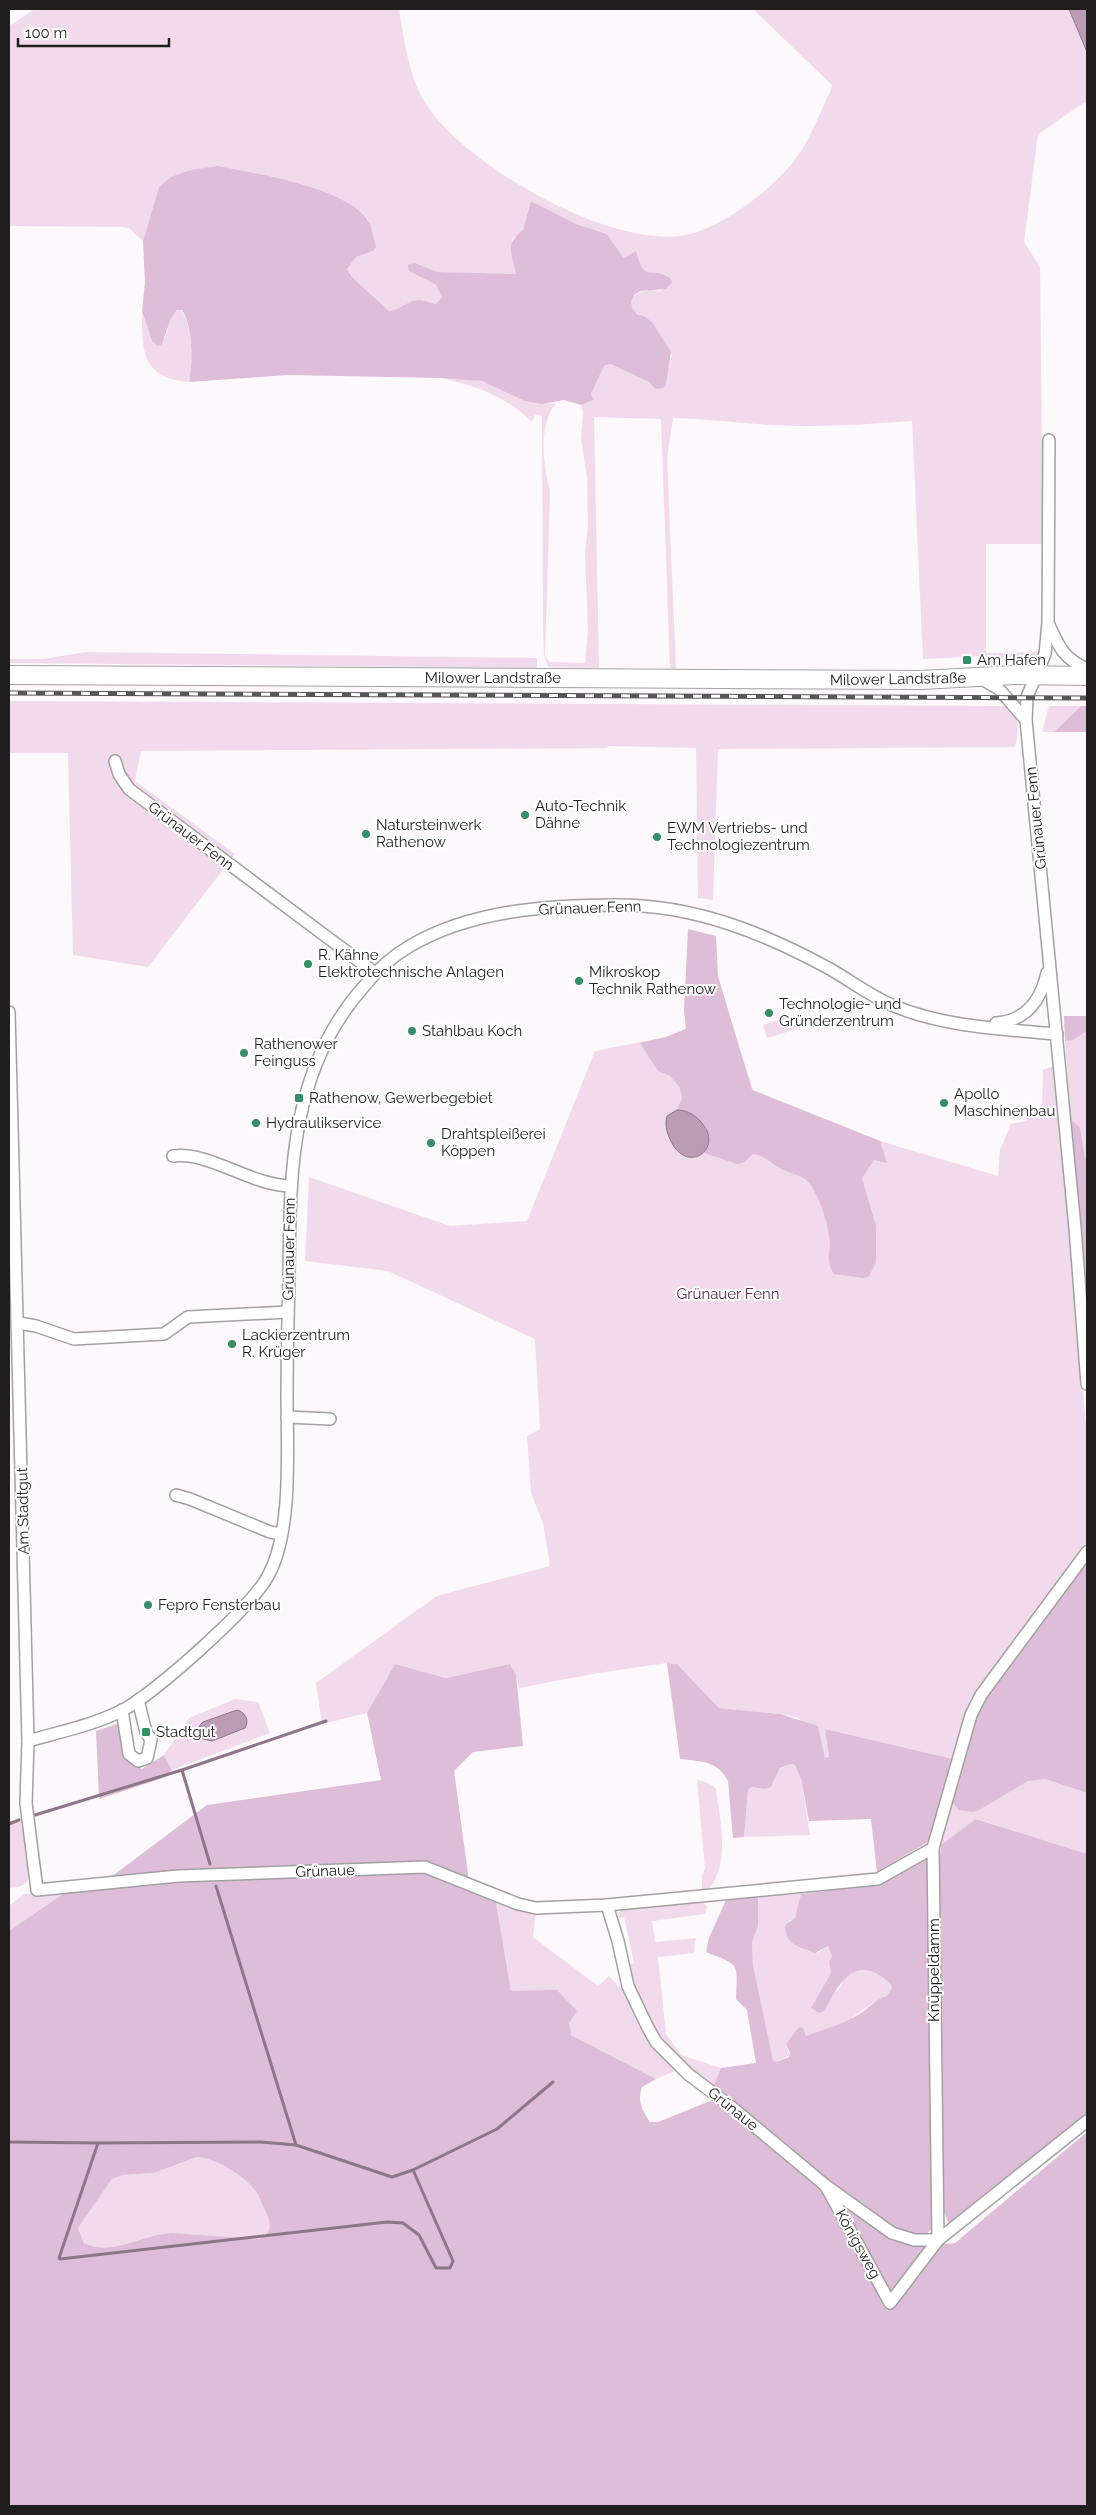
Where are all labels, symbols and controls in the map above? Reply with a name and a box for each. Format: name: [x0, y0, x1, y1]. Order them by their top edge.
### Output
scale bar: [18, 15, 169, 47]
text: 100 m: [25, 24, 67, 42]
place label: Am Hafen: [977, 651, 1046, 669]
marker: Am Hafen: [961, 654, 973, 666]
street label: Milower Landstraße: [425, 669, 561, 687]
street label: Milower Landstraße: [830, 669, 967, 689]
street label: Grünauer Fenn: [1022, 766, 1050, 870]
place label: Auto-Technik Dähne: [535, 797, 626, 832]
street label: Grünauer Fenn: [144, 798, 238, 874]
marker: Auto-Technik Dähne: [519, 809, 531, 821]
place label: Natursteinwerk Rathenow: [376, 816, 482, 851]
place label: EWM Vertriebs- und Technologiezentrum: [667, 819, 810, 854]
marker: Natursteinwerk Rathenow: [360, 828, 372, 840]
marker: EWM Vertriebs- und Technologiezentrum: [651, 831, 663, 843]
street label: Grünauer Fenn: [538, 897, 642, 919]
place label: R. Kähne Elektrotechnische Anlagen: [318, 946, 504, 981]
marker: R. Kähne Elektrotechnische Anlagen: [302, 958, 314, 970]
place label: Mikroskop Technik Rathenow: [589, 963, 716, 998]
marker: Mikroskop Technik Rathenow: [573, 975, 585, 987]
place label: Technologie- und Gründerzentrum: [779, 995, 901, 1030]
marker: Technologie- und Gründerzentrum: [763, 1007, 775, 1019]
place label: Stahlbau Koch: [422, 1022, 522, 1040]
marker: Stahlbau Koch: [406, 1025, 418, 1037]
place label: Rathenower Feinguss: [254, 1035, 338, 1070]
marker: Rathenower Feinguss: [238, 1047, 250, 1059]
place label: Apollo Maschinenbau: [954, 1085, 1055, 1120]
place label: Rathenow, Gewerbegebiet: [309, 1089, 493, 1107]
marker: Rathenow, Gewerbegebiet: [293, 1092, 305, 1104]
marker: Apollo Maschinenbau: [938, 1097, 950, 1109]
place label: Hydraulikservice: [266, 1114, 382, 1132]
marker: Hydraulikservice: [250, 1117, 262, 1129]
place label: Drahtspleißerei Köppen: [441, 1125, 546, 1160]
marker: Drahtspleißerei Köppen: [425, 1137, 437, 1149]
street label: Grünauer Fenn: [279, 1197, 299, 1301]
park label: Grünauer Fenn: [677, 1285, 779, 1303]
place label: Lackierzentrum R. Krüger: [242, 1326, 350, 1361]
marker: Lackierzentrum R. Krüger: [226, 1338, 238, 1350]
street label: Am Stadtgut: [13, 1467, 33, 1555]
place label: Fepro Fensterbau: [158, 1596, 281, 1614]
marker: Fepro Fensterbau: [142, 1599, 154, 1611]
place label: Stadtgut: [156, 1723, 216, 1741]
marker: Stadtgut: [140, 1726, 152, 1738]
street label: Grünaue: [295, 1861, 355, 1881]
street label: Knüppeldamm: [925, 1918, 943, 2022]
street label: Grünaue: [704, 2083, 762, 2135]
street label: Königsweg: [832, 2206, 884, 2282]

